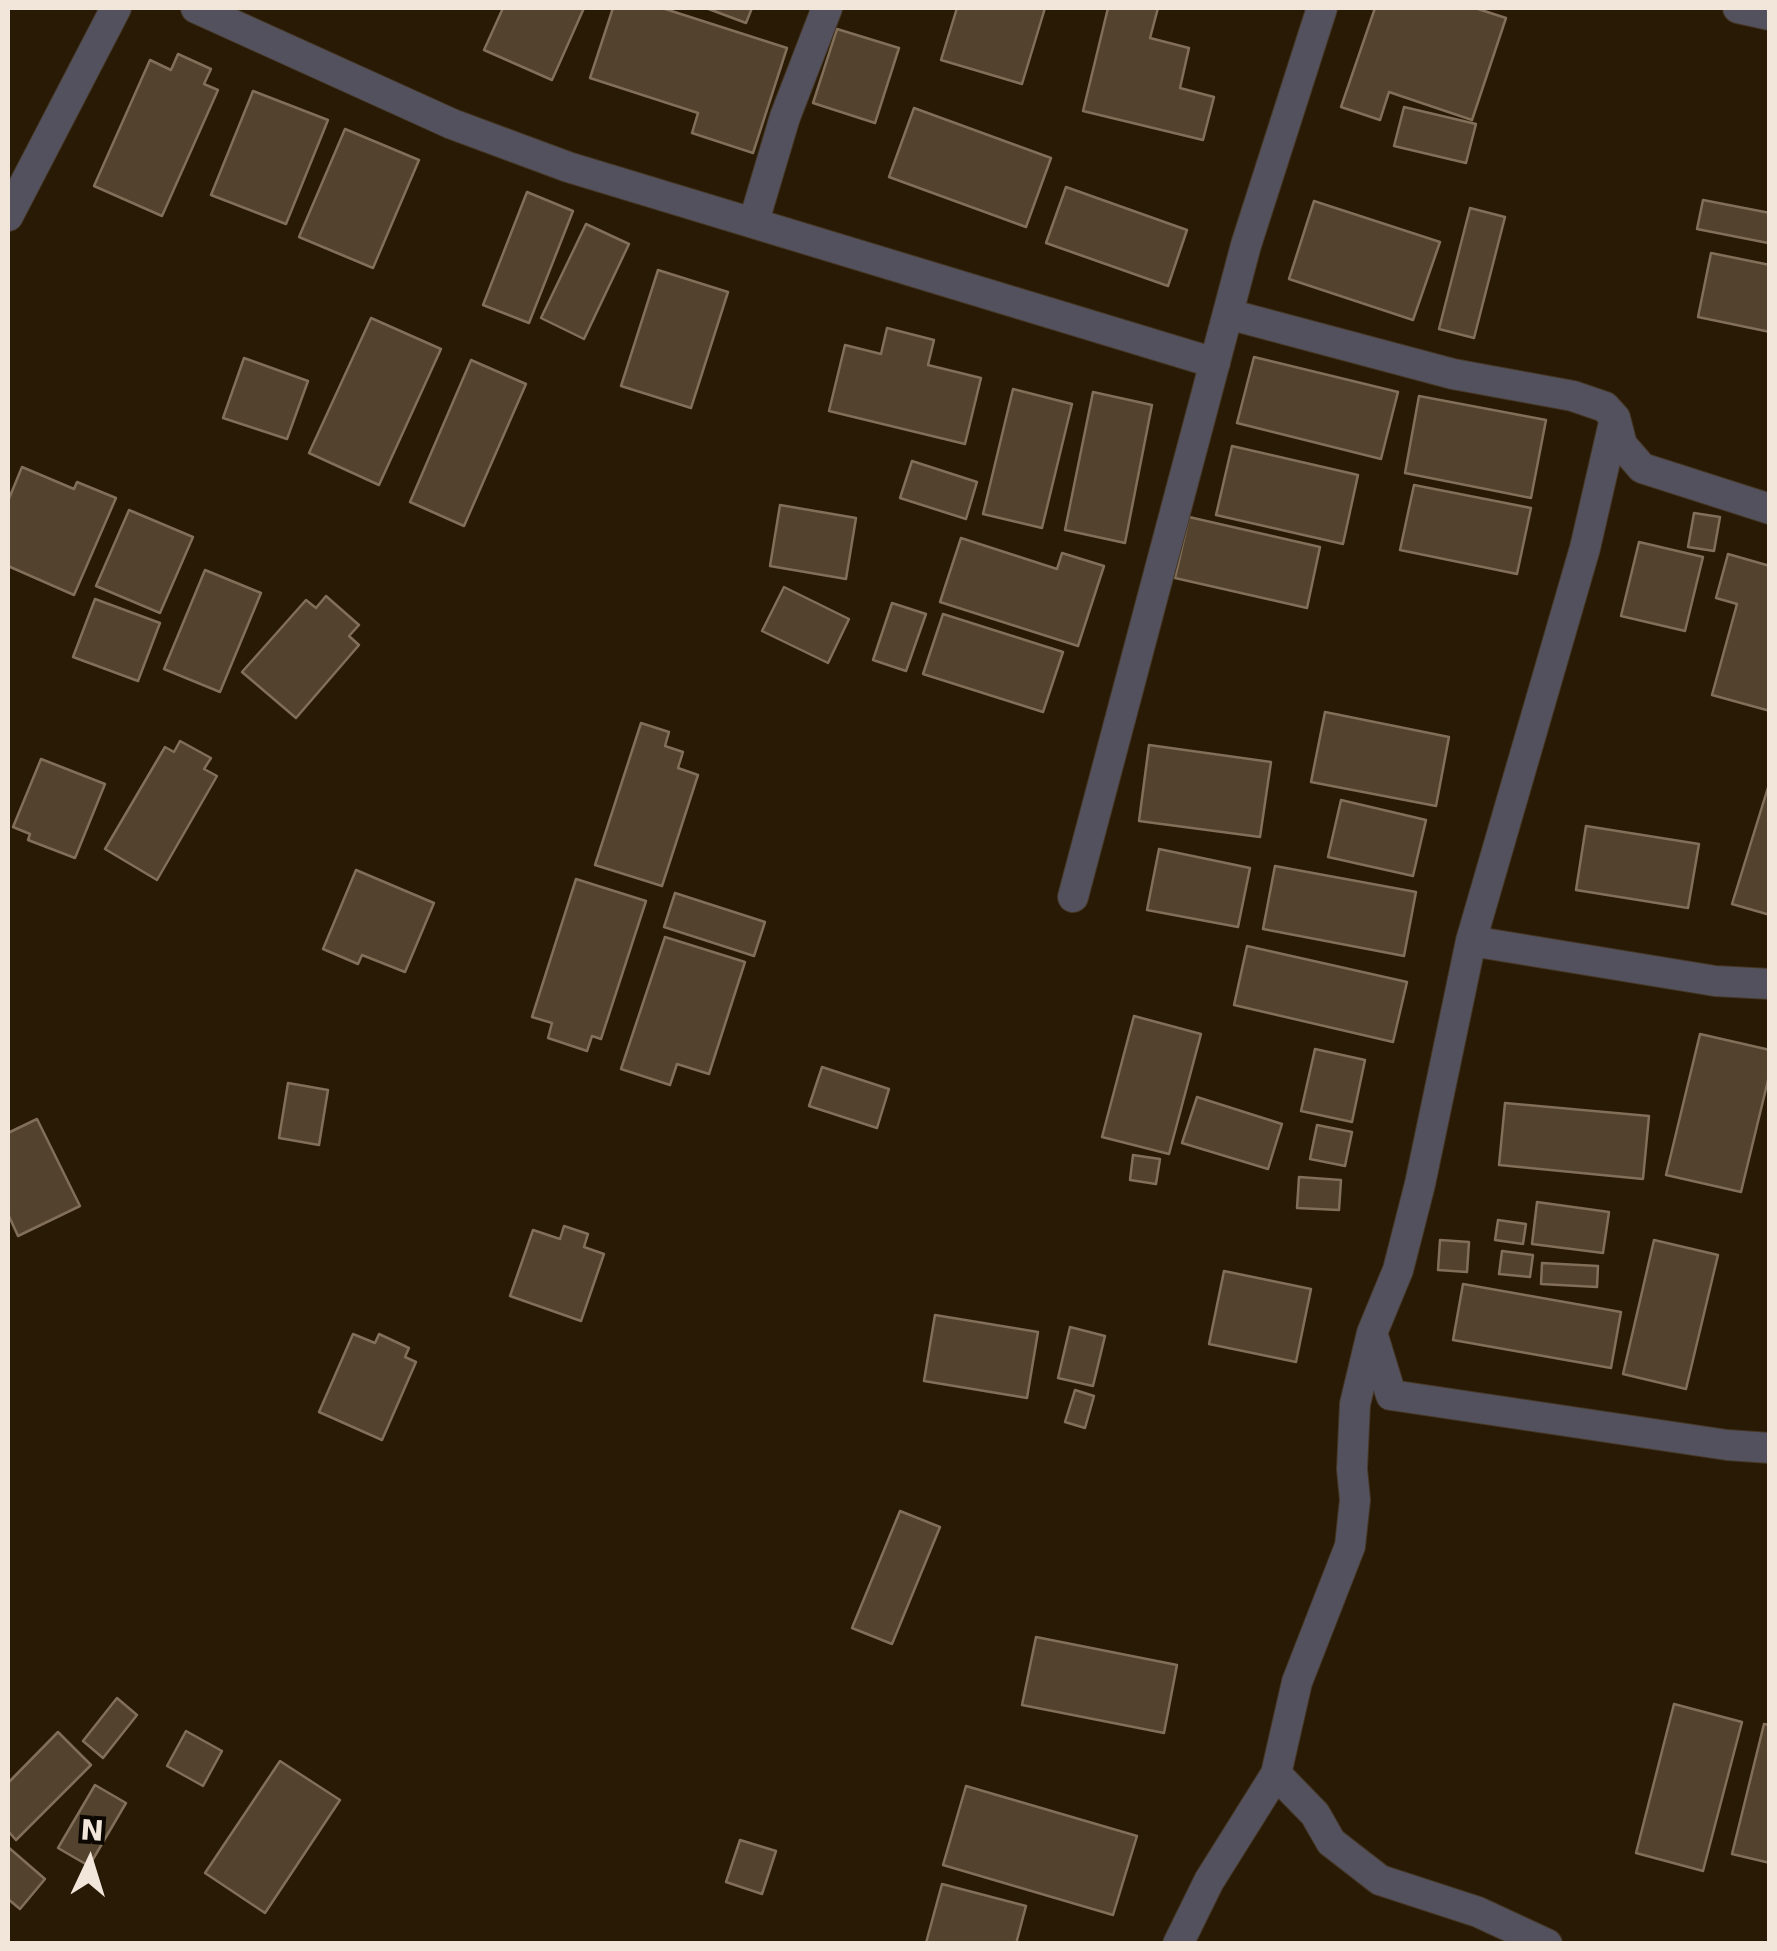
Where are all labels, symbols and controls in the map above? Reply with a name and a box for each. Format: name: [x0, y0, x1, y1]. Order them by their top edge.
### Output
north arrow: [40, 1811, 140, 1911]
text: N: [79, 1813, 105, 1848]

